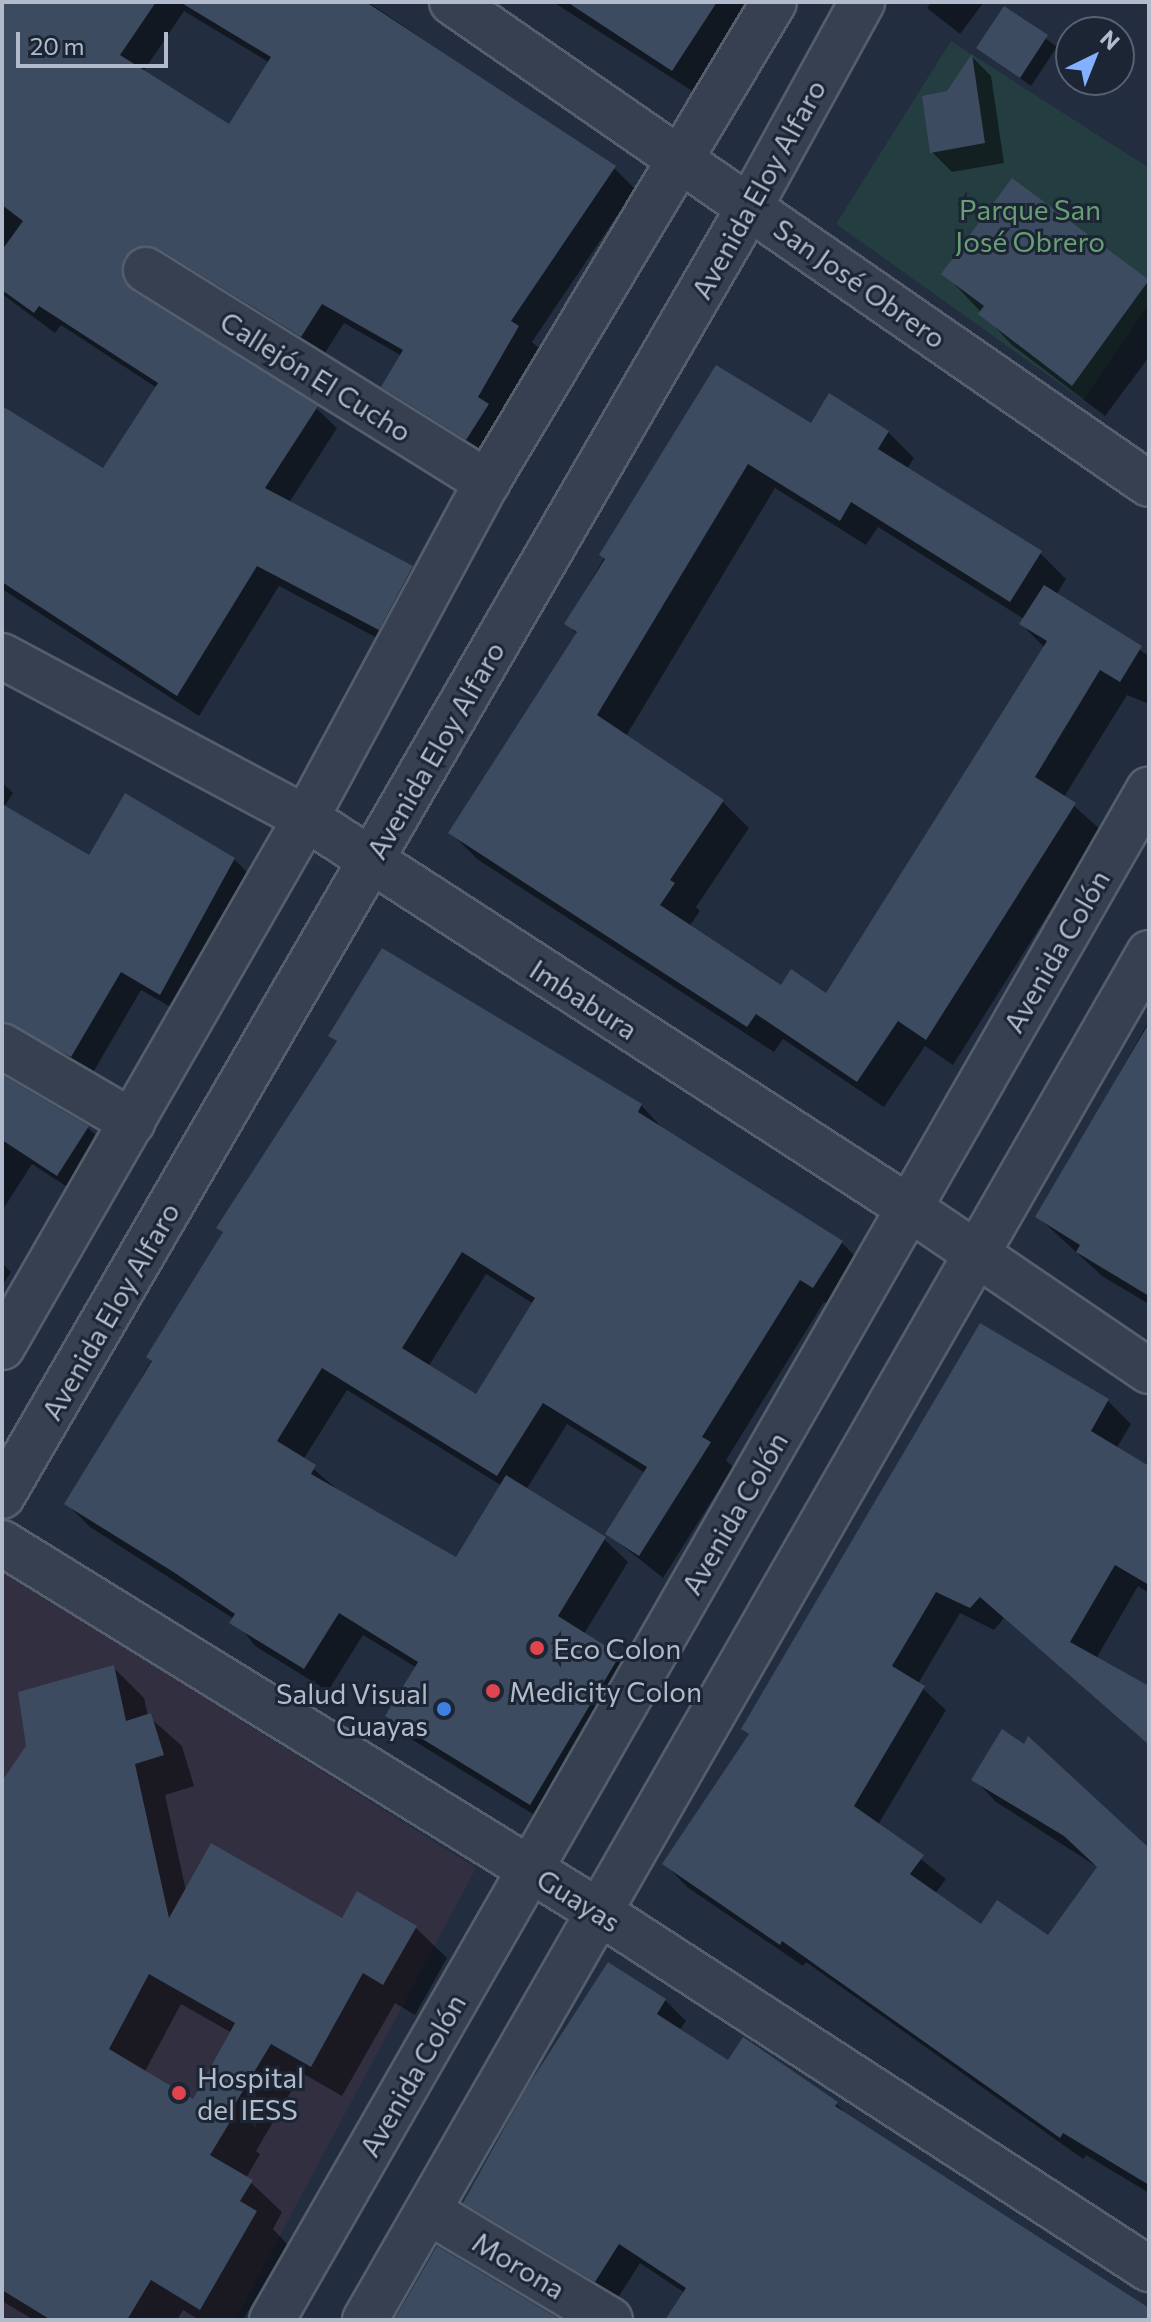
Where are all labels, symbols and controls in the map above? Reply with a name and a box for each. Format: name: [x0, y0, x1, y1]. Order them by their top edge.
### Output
scale bar: [20, 16, 172, 66]
north arrow: [1055, 16, 1135, 96]
text: N: [1095, 24, 1126, 55]
text: 20 m: [30, 31, 84, 60]
street label: Avenida Eloy Alfaro: [684, 74, 832, 304]
park label: Parque San José Obrero: [955, 192, 1105, 258]
street label: San José Obrero: [768, 211, 952, 355]
street label: Callejón El Cucho: [214, 304, 418, 448]
street label: Avenida Eloy Alfaro: [359, 635, 511, 865]
street label: Avenida Colón: [996, 864, 1116, 1038]
street label: Imbabura: [524, 952, 644, 1046]
street label: Avenida Eloy Alfaro: [34, 1196, 186, 1426]
street label: Avenida Colón: [674, 1426, 794, 1600]
place label: Eco Colon: [553, 1631, 681, 1665]
marker: Eco Colon: [528, 1639, 546, 1657]
place label: Medicity Colon: [509, 1674, 702, 1708]
place label: Salud Visual Guayas: [276, 1676, 428, 1742]
marker: Medicity Colon: [484, 1682, 502, 1700]
marker: Salud Visual Guayas: [435, 1700, 453, 1718]
street label: Guayas: [531, 1861, 627, 1939]
street label: Avenida Colón: [352, 1988, 472, 2162]
place label: Hospital del IESS: [197, 2060, 304, 2126]
marker: Hospital del IESS: [168, 2082, 190, 2104]
street label: Morona: [467, 2224, 571, 2306]

